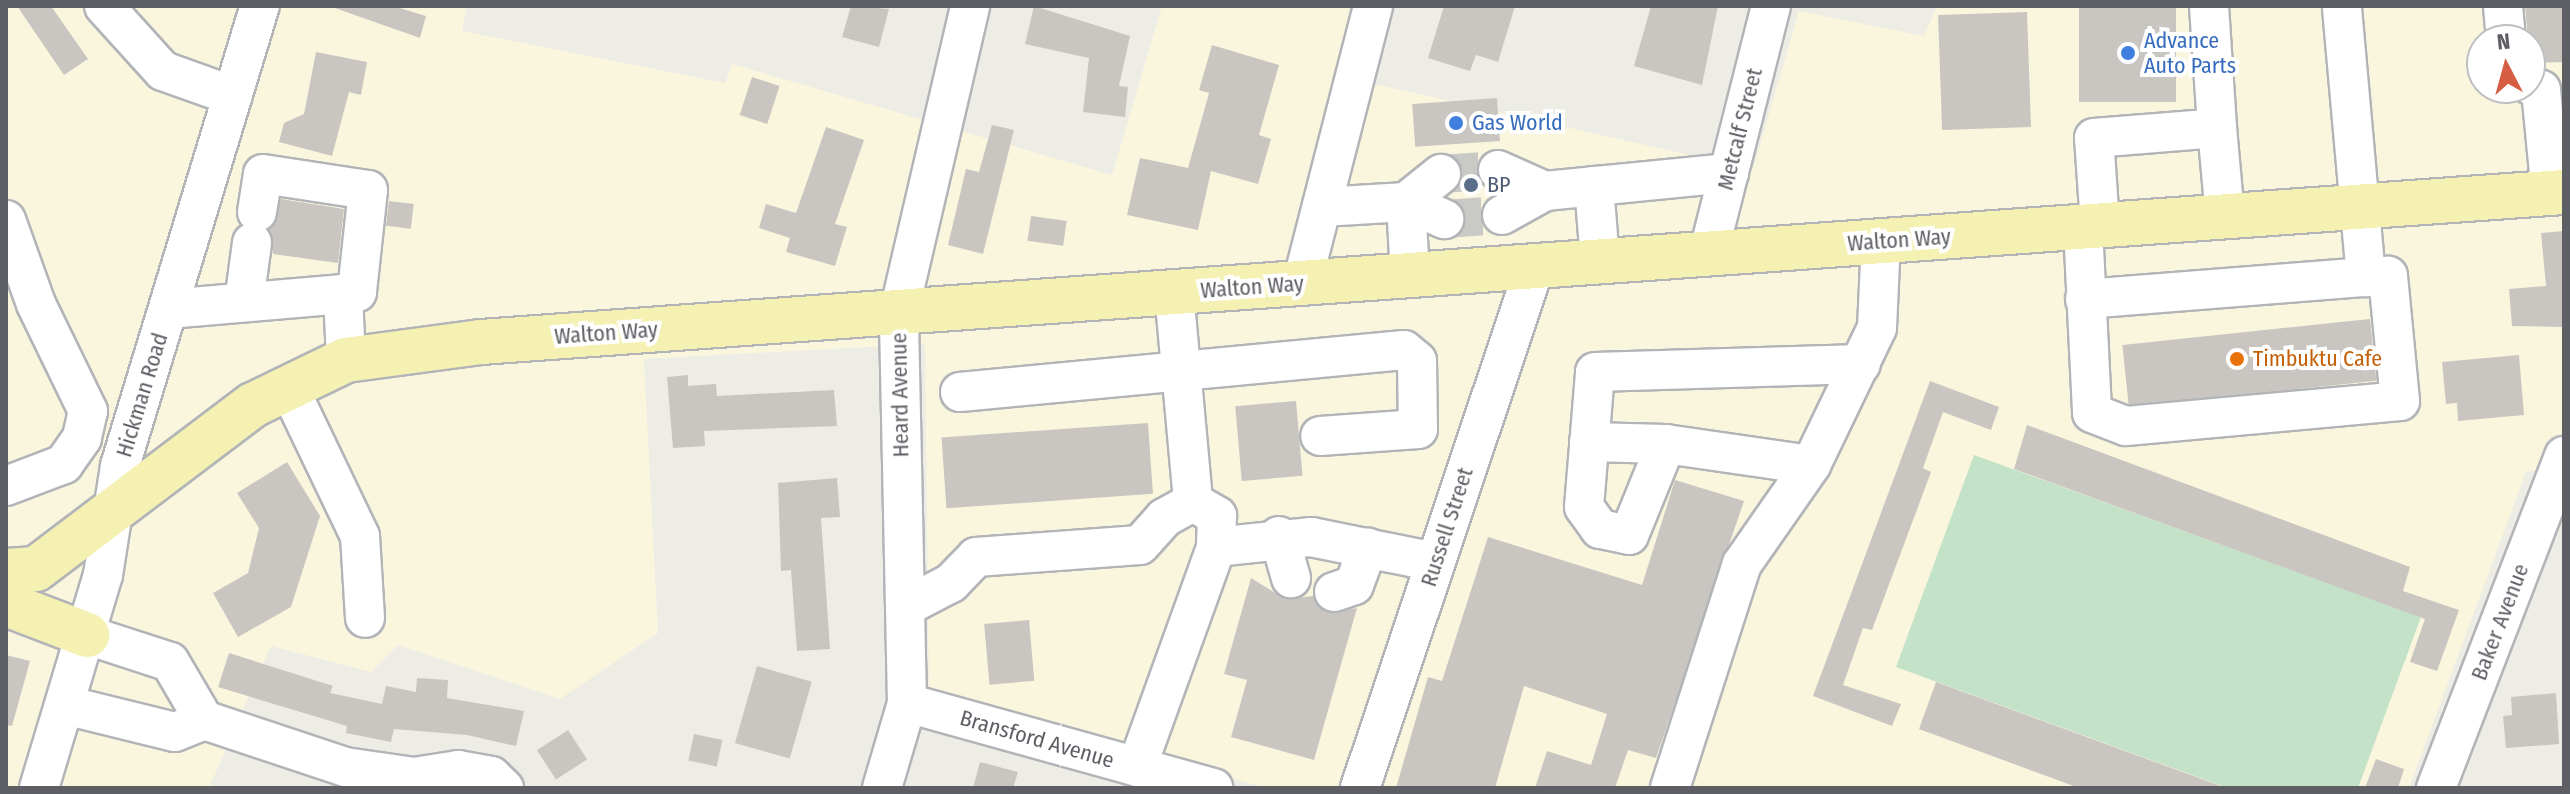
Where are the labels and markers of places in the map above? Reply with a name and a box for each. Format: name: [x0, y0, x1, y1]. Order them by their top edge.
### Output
place label: Advance Auto Parts: [2144, 27, 2236, 78]
marker: Advance Auto Parts: [2119, 44, 2137, 62]
place label: Gas World: [1472, 110, 1563, 136]
marker: Gas World: [1447, 114, 1465, 132]
place label: BP: [1487, 172, 1511, 198]
marker: BP: [1462, 176, 1480, 194]
place label: Timbuktu Cafe: [2253, 346, 2382, 372]
marker: Timbuktu Cafe: [2228, 350, 2246, 368]

